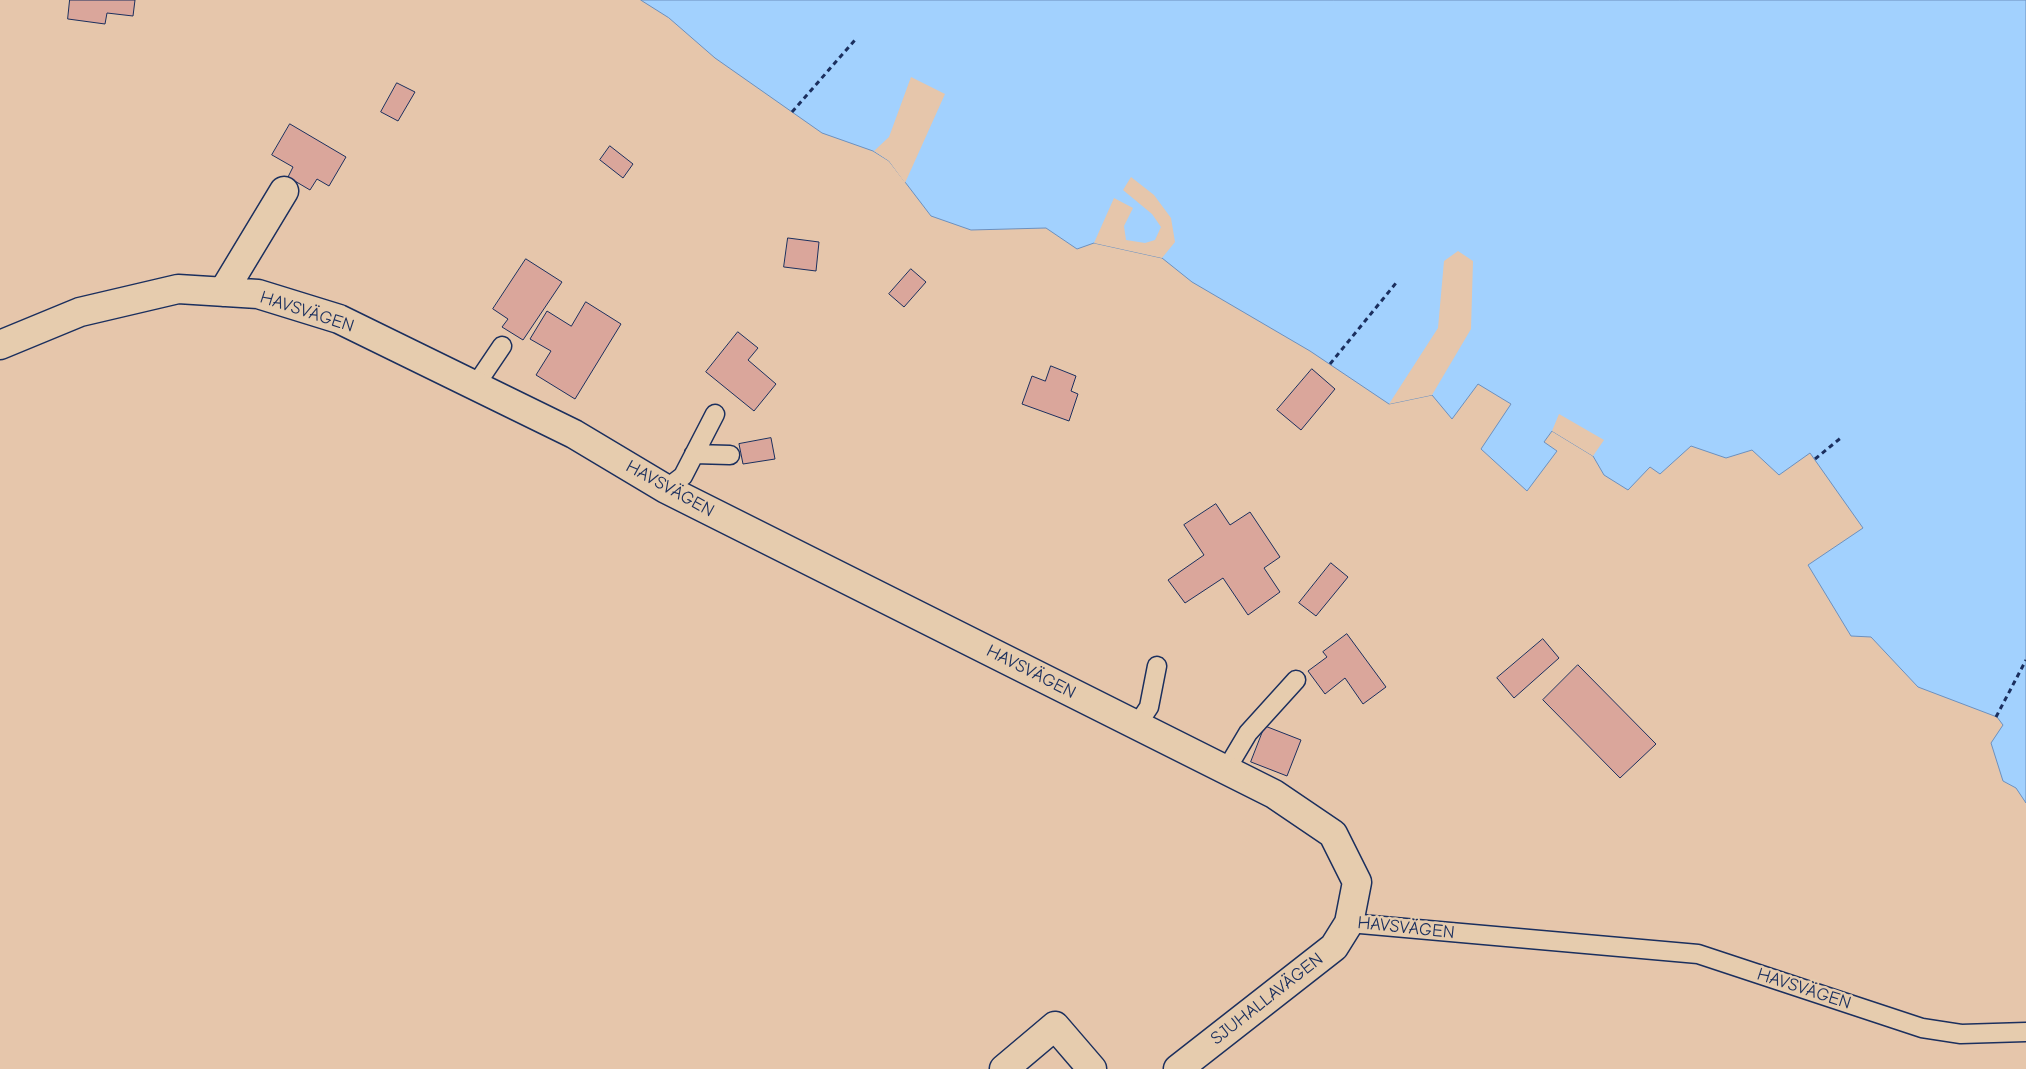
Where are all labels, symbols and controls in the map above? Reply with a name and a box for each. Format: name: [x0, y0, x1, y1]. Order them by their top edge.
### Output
street label: HAVSVÄGEN: [257, 287, 357, 337]
street label: HAVSVÄGEN: [622, 456, 718, 522]
street label: HAVSVÄGEN: [983, 640, 1079, 704]
street label: HAVSVÄGEN: [1356, 912, 1456, 944]
street label: SJUHALLAVÄGEN: [1206, 948, 1328, 1050]
street label: HAVSVÄGEN: [1754, 964, 1854, 1014]

